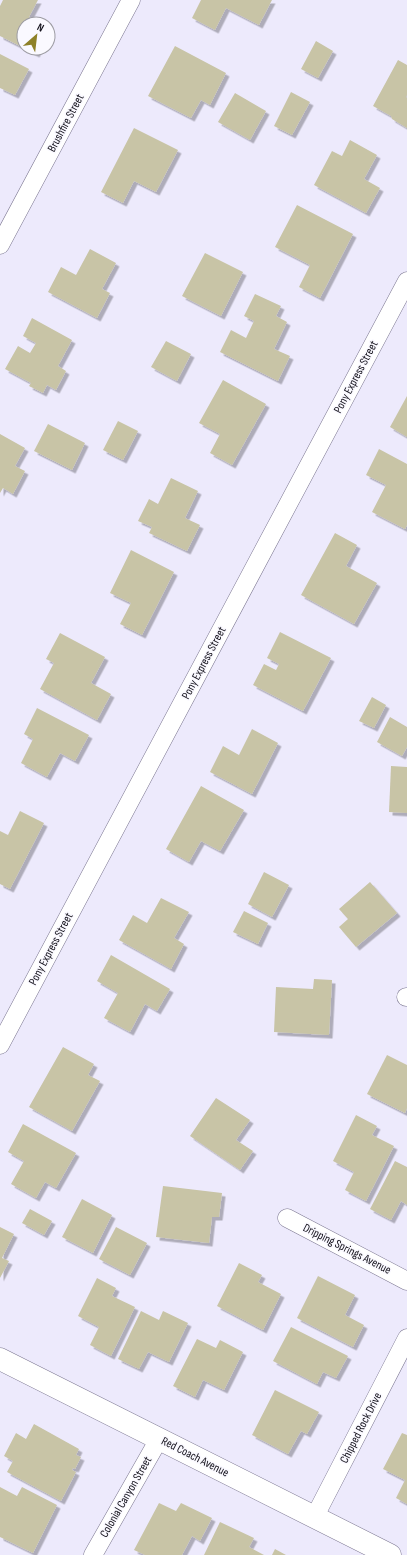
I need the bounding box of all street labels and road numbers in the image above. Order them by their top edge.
street label: Brushfire Street [44,91,88,155]
street label: Pony Express Street [331,338,382,416]
street label: Pony Express Street [179,624,230,702]
street label: Pony Express Street [26,910,77,988]
street label: Dripping Springs Avenue [300,1220,394,1278]
street label: Chipped Rock Drive [337,1390,385,1466]
street label: Red Coach Avenue [159,1434,231,1480]
street label: Colonial Canyon Street [97,1453,155,1540]

